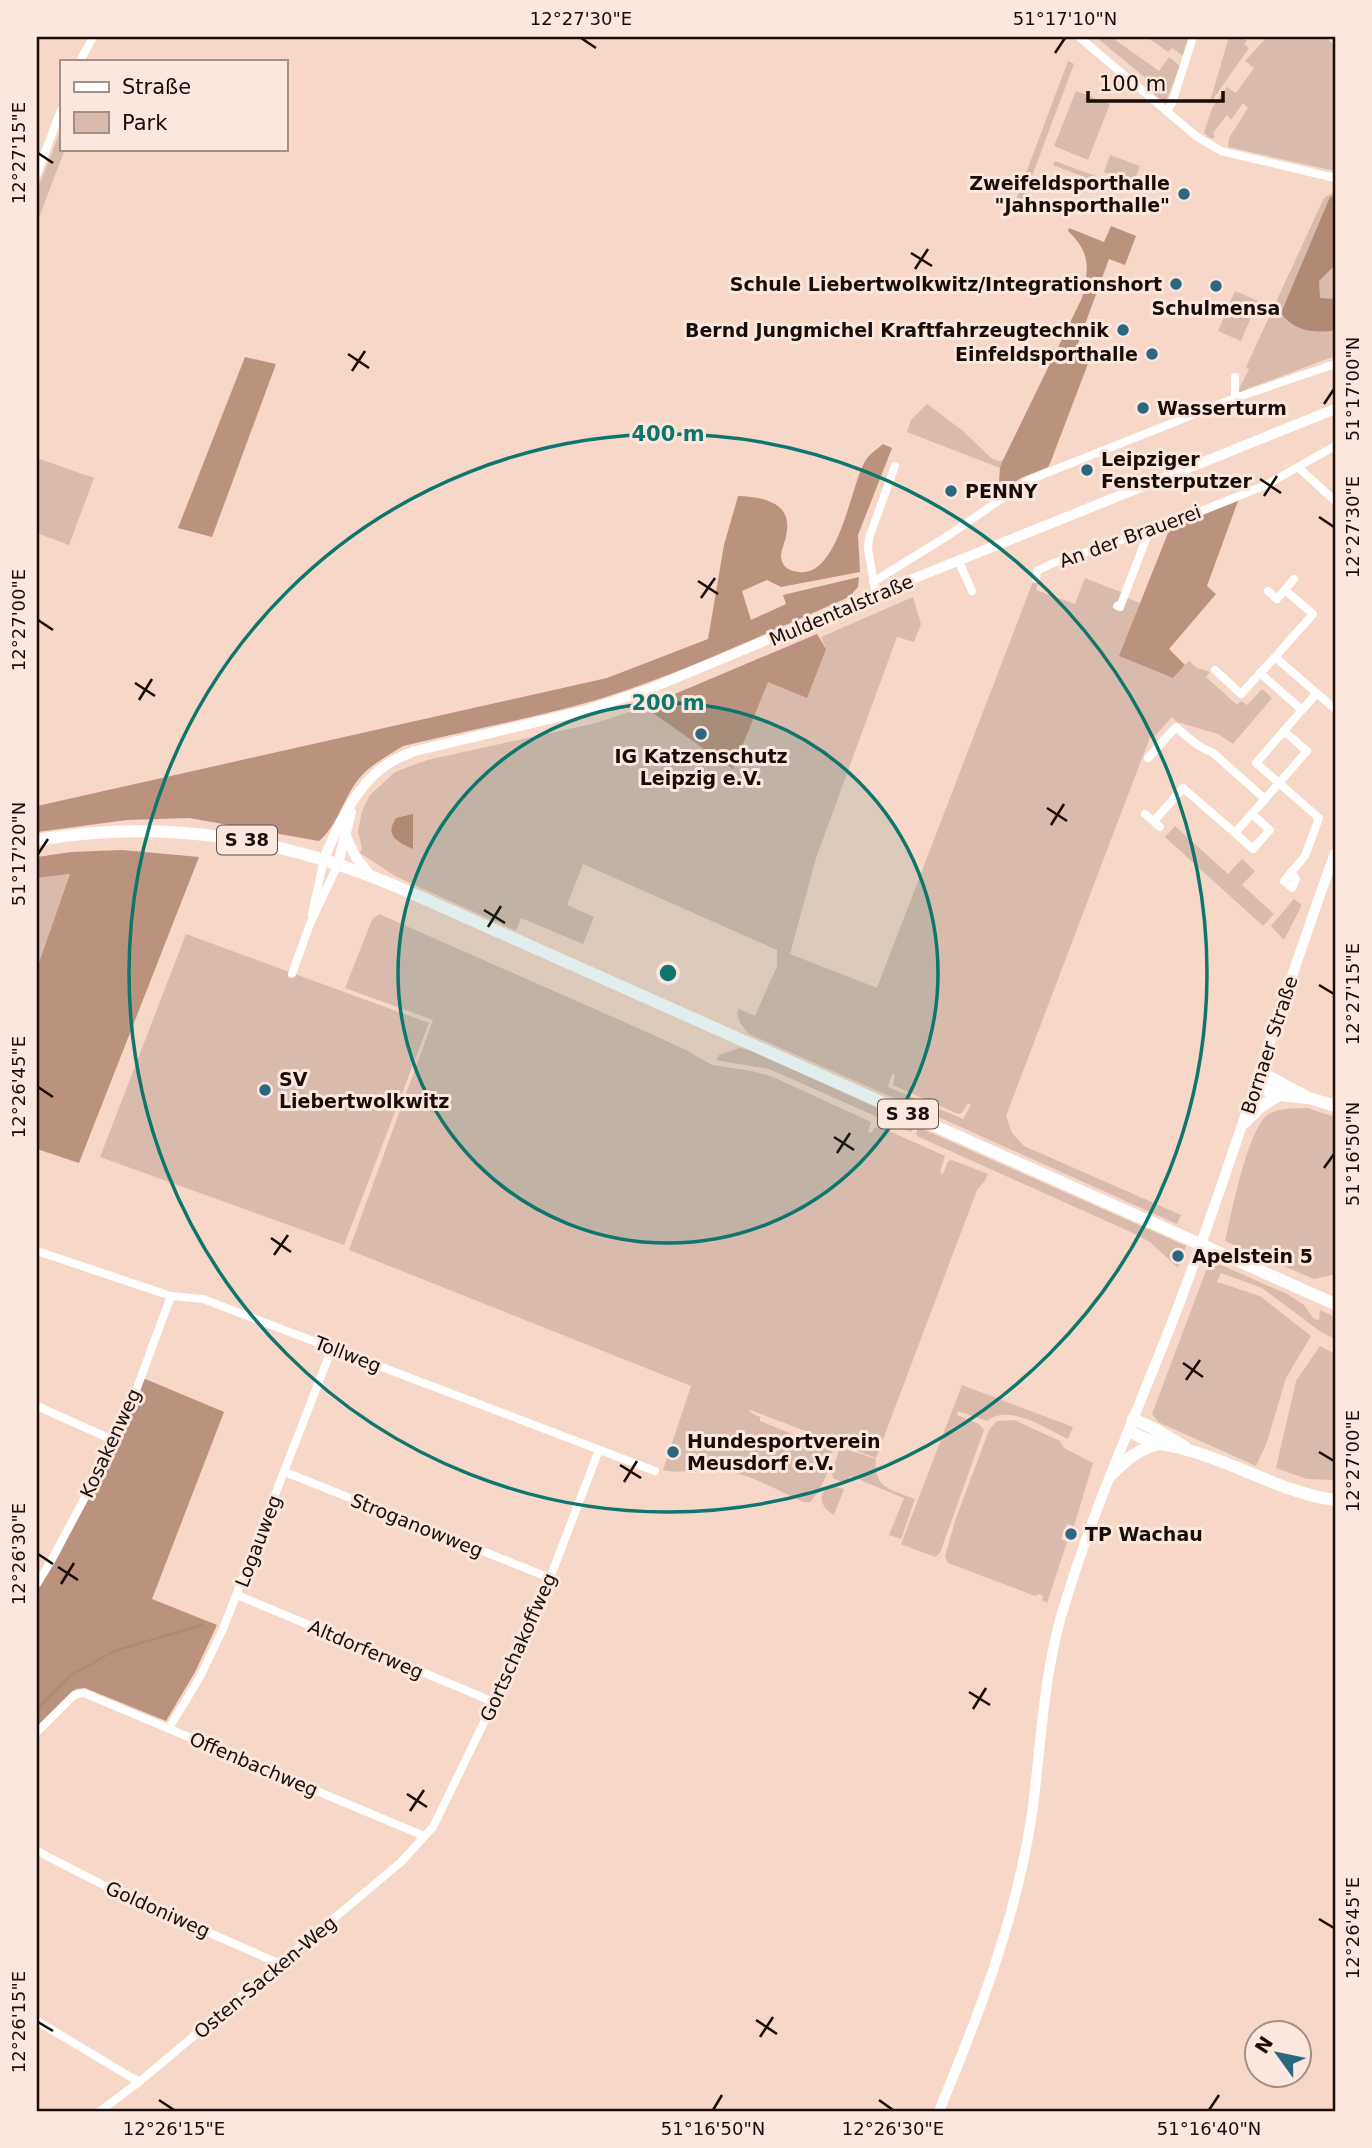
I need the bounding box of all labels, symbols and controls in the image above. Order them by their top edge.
text: 12°27'30"E [530,8,632,29]
text: 51°17'10"N [1013,8,1117,29]
legend [60,60,287,150]
scale bar [1088,60,1223,104]
text: 100 m [1099,72,1166,96]
text: Straße [122,75,191,99]
text: 12°27'15"E [8,102,29,204]
text: Park [122,111,168,135]
place label: Zweifeldsporthalle "Jahnsporthalle" [969,172,1170,216]
marker: Zweifeldsporthalle "Jahnsporthalle" [1176,186,1192,202]
place label: Schule Liebertwolkwitz/Integrationshort [730,273,1162,295]
marker: Schule Liebertwolkwitz/Integrationshort [1168,276,1184,292]
marker: Schulmensa [1208,278,1224,294]
place label: Schulmensa [1152,297,1280,319]
place label: Bernd Jungmichel Kraftfahrzeugtechnik [685,319,1109,341]
marker: Bernd Jungmichel Kraftfahrzeugtechnik [1115,322,1131,338]
text: 51°17'00"N [1342,337,1363,441]
place label: Einfeldsporthalle [955,343,1138,365]
marker: Einfeldsporthalle [1144,346,1160,362]
place label: Wasserturm [1157,397,1287,419]
marker: Wasserturm [1135,400,1151,416]
text: 400 m [631,422,705,446]
place label: Leipziger Fensterputzer [1101,448,1252,492]
marker: Leipziger Fensterputzer [1079,462,1095,478]
text: 12°27'30"E [1342,476,1363,578]
place label: PENNY [965,480,1038,502]
marker: PENNY [943,483,959,499]
street label: An der Brauerei [1056,500,1204,572]
text: 12°27'00"E [8,569,29,671]
street label: Muldentalstraße [766,570,916,650]
text: 200 m [631,691,705,715]
marker: IG Katzenschutz Leipzig e.V. [693,726,709,742]
place label: IG Katzenschutz Leipzig e.V. [614,745,788,789]
text: 51°17'20"N [8,802,29,906]
road number: S 38 [217,826,277,854]
text: 12°27'15"E [1342,943,1363,1045]
centre of rings [656,961,680,985]
street label: Bornaer Straße [1236,973,1302,1117]
text: 12°26'45"E [8,1036,29,1138]
place label: SV Liebertwolkwitz [279,1068,449,1112]
marker: SV Liebertwolkwitz [257,1082,273,1098]
road number: S 38 [878,1100,938,1128]
text: 51°16'50"N [1342,1102,1363,1206]
place label: Apelstein 5 [1192,1245,1313,1267]
marker: Apelstein 5 [1170,1248,1186,1264]
street label: Tollweg [311,1331,385,1377]
street label: Kosakenweg [75,1385,145,1501]
text: 12°27'00"E [1342,1410,1363,1512]
place label: Hundesportverein Meusdorf e.V. [687,1430,880,1474]
marker: Hundesportverein Meusdorf e.V. [665,1444,681,1460]
street label: Stroganowweg [348,1488,486,1562]
street label: Logauweg [230,1492,286,1590]
text: 12°26'30"E [8,1503,29,1605]
place label: TP Wachau [1085,1523,1203,1545]
marker: TP Wachau [1063,1526,1079,1542]
street label: Gortschakoffweg [475,1569,561,1725]
street label: Altdorferweg [305,1615,427,1683]
street label: Offenbachweg [187,1727,321,1801]
street label: Goldoniweg [102,1876,214,1942]
text: 12°26'45"E [1342,1877,1363,1979]
street label: Osten-Sacken-Weg [190,1911,340,2043]
text: 12°26'15"E [8,1971,29,2073]
north arrow [1242,2018,1312,2088]
text: N [1250,2032,1277,2057]
text: 12°26'15"E [123,2118,225,2139]
text: 51°16'50"N [661,2118,765,2139]
text: 12°26'30"E [842,2118,944,2139]
text: 51°16'40"N [1157,2118,1261,2139]

